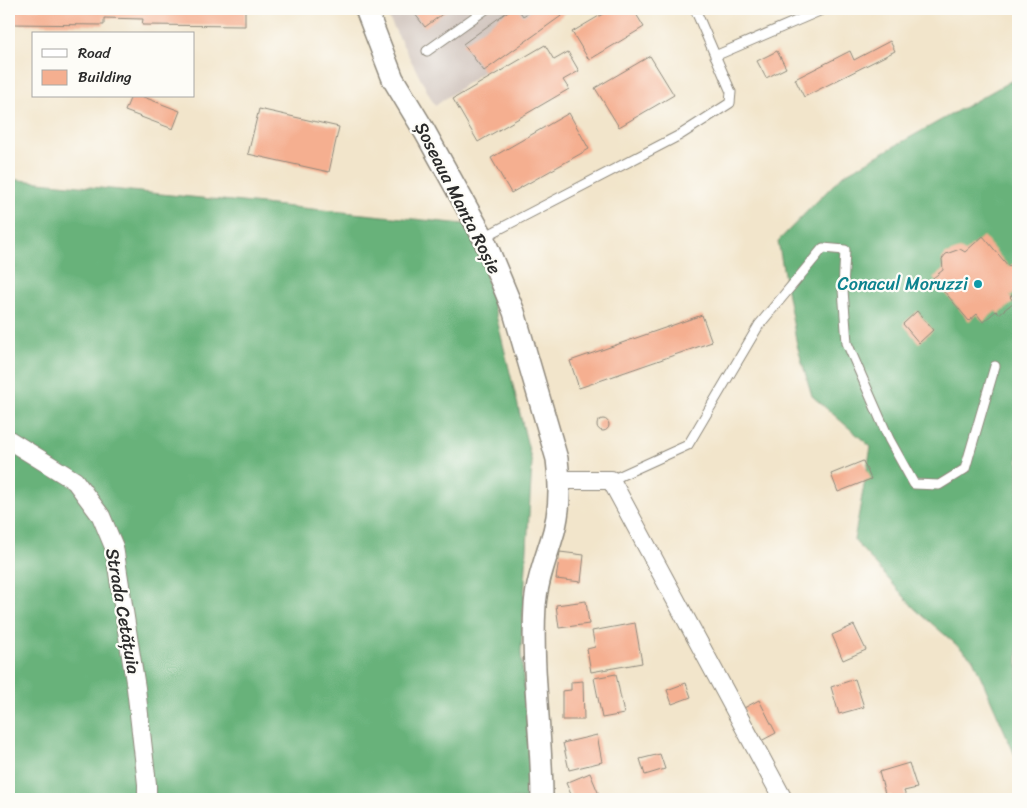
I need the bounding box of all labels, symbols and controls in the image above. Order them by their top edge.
legend [32,32,195,98]
text: Road [78,40,111,66]
text: Building [78,64,132,90]
street label: Șoseaua Manta Roșie [406,116,510,280]
place label: Conacul Moruzzi [838,268,969,300]
marker: Conacul Moruzzi [972,278,984,290]
street label: Strada Cetățuia [96,546,150,676]

